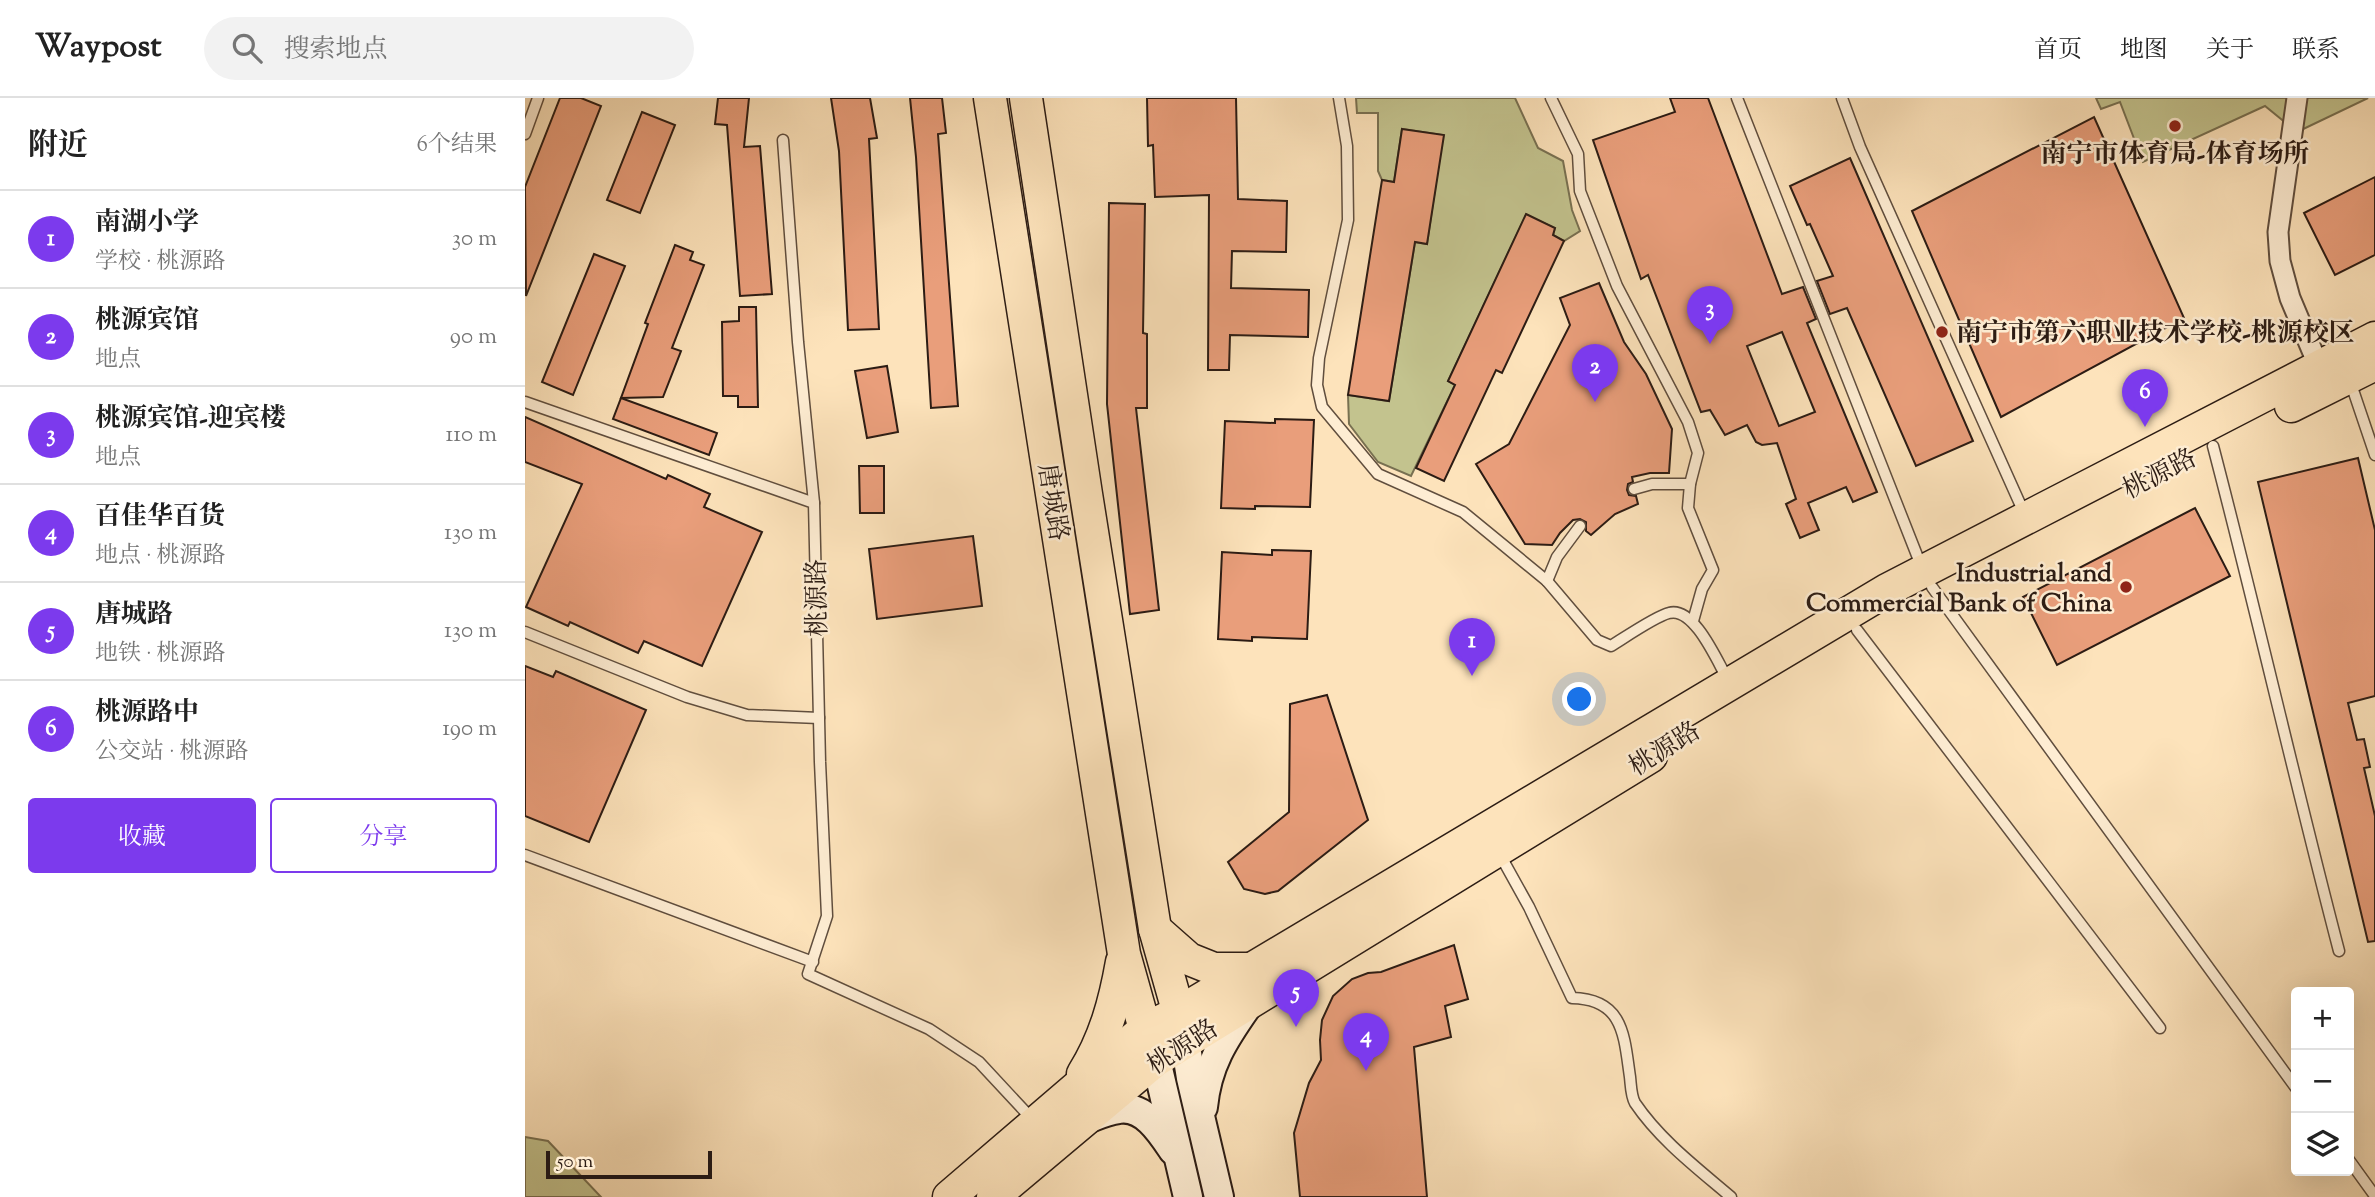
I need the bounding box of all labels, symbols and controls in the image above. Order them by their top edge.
search box [204,17,694,80]
text: Waypost [35,24,162,72]
icon: search [228,29,266,67]
text: 搜索地点 [284,32,388,69]
text: 首页 [2034,34,2082,68]
text: 地图 [2120,34,2168,68]
text: 关于 [2206,34,2254,68]
text: 联系 [2292,34,2340,68]
marker: 南宁市体育局-体育场所 [2167,118,2183,134]
text: 附近 [28,125,88,168]
text: 6个结果 [417,129,497,162]
place label: 南宁市体育局-体育场所 [2041,137,2309,174]
text: 南湖小学 [95,205,199,242]
text: 1 [47,223,55,256]
text: 30 m [452,223,497,256]
text: 学校 · 桃源路 [95,246,226,279]
pin: 3 [1687,286,1733,344]
text: 桃源宾馆 [95,303,199,340]
place label: 南宁市第六职业技术学校-桃源校区 [1956,316,2355,353]
text: 2 [46,321,56,354]
text: 90 m [450,321,497,354]
marker: 南宁市第六职业技术学校-桃源校区 [1934,324,1950,340]
text: 地点 [95,344,141,377]
pin: 2 [1572,344,1618,402]
pin: 6 [2122,369,2168,427]
text: 桃源宾馆-迎宾楼 [95,401,286,438]
text: 3 [46,419,56,452]
text: 110 m [446,419,497,452]
street label: 桃源路 [2117,441,2203,509]
text: 地点 [95,442,141,475]
street label: 唐城路 [1027,461,1076,544]
text: 百佳华百货 [95,499,225,536]
text: 4 [45,517,57,550]
text: 130 m [444,517,497,550]
text: 地点 · 桃源路 [95,540,226,573]
place label: Industrial and Commercial Bank of China [1806,556,2112,623]
street label: 桃源路 [799,559,838,637]
marker: Industrial and Commercial Bank of China [2118,579,2134,595]
text: 唐城路 [95,597,173,634]
text: 5 [47,615,55,648]
text: 130 m [444,615,497,648]
pin: 1 [1449,618,1495,676]
text: 地铁 · 桃源路 [95,638,226,671]
your location [1562,682,1596,716]
text: 桃源路中 [95,695,199,732]
text: 6 [45,713,57,746]
text: 190 m [442,713,497,746]
street label: 桃源路 [1622,714,1708,786]
text: 公交站 · 桃源路 [95,736,249,769]
button: 收藏 [28,798,256,873]
button: 分享 [270,798,497,873]
pin: 5 [1273,969,1319,1027]
map controls [2291,987,2354,1176]
button: + [2291,987,2354,1050]
street label: 桃源路 [1141,1011,1226,1085]
pin: 4 [1343,1013,1389,1071]
button: − [2291,1050,2354,1113]
button: layers [2291,1113,2354,1176]
scale bar [546,1148,712,1180]
text: 50 m [557,1149,593,1176]

